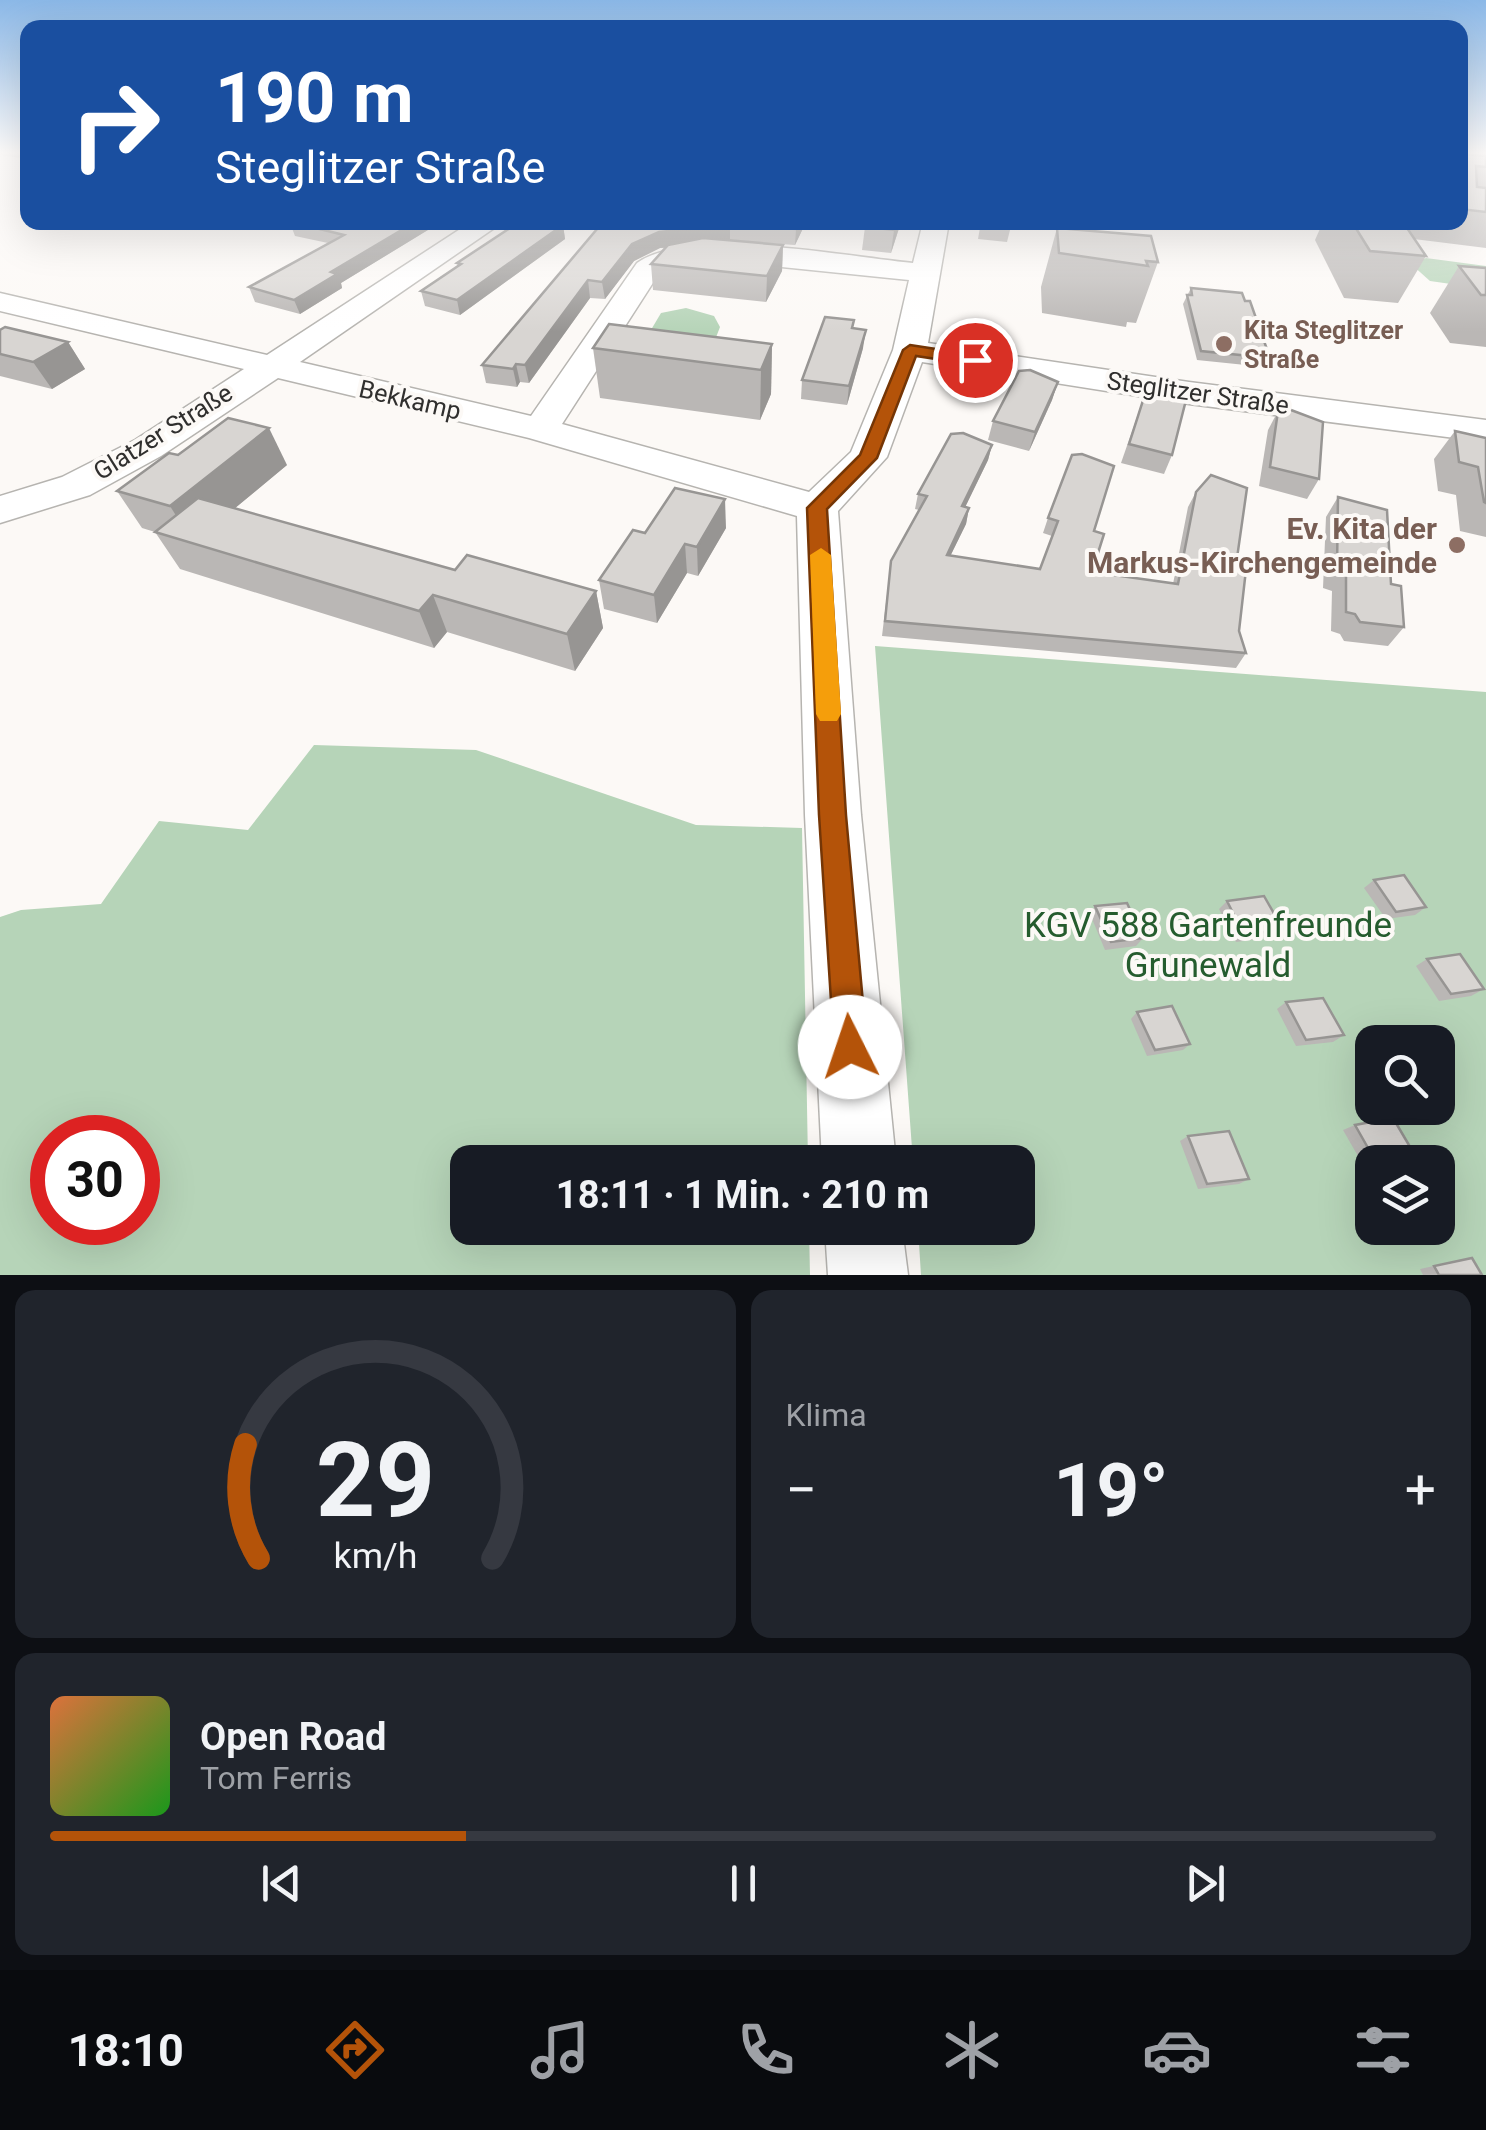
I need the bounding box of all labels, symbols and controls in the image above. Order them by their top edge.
text: 190 m [215,57,414,139]
icon: right [50,60,180,190]
text: Steglitzer Straße [215,141,545,194]
place label: Kita Steglitzer Straße [1244,316,1403,374]
pin [933,318,1018,403]
icon: arrive [948,333,1003,388]
marker: Kita Steglitzer Straße [1213,333,1235,355]
street label: Steglitzer Straße [1105,366,1291,420]
street label: Bekkamp [356,374,464,426]
street label: Glatzer Straße [88,378,238,486]
place label: Ev. Kita der Markus-Kirchengemeinde [1087,511,1437,580]
marker: Ev. Kita der Markus-Kirchengemeinde [1446,534,1468,556]
park label: KGV 588 Gartenfreunde Grunewald [1024,905,1392,986]
position arrow [798,995,902,1099]
map controls [1355,1025,1455,1245]
button: search [1355,1025,1455,1125]
speed limit sign: 30 [30,1115,160,1245]
button: layers [1355,1145,1455,1245]
text: 18:11 · 1 Min. · 210 m [556,1173,929,1217]
text: Klima [786,1396,867,1434]
text: 29 [316,1420,435,1541]
text: 19° [1053,1446,1169,1534]
text: − [786,1458,817,1522]
text: + [1405,1458,1436,1522]
text: km/h [333,1535,417,1577]
text: Open Road [200,1715,386,1759]
text: Tom Ferris [200,1759,352,1797]
icon: previous [254,1856,309,1911]
icon: pause [716,1856,771,1911]
icon: next [1178,1856,1233,1911]
icon: directions [320,2015,390,2085]
icon: music [525,2015,595,2085]
icon: phone [731,2015,801,2085]
icon: climate [937,2015,1007,2085]
icon: car [1142,2015,1212,2085]
icon: filters [1348,2015,1418,2085]
text: 18:10 [68,2024,184,2077]

